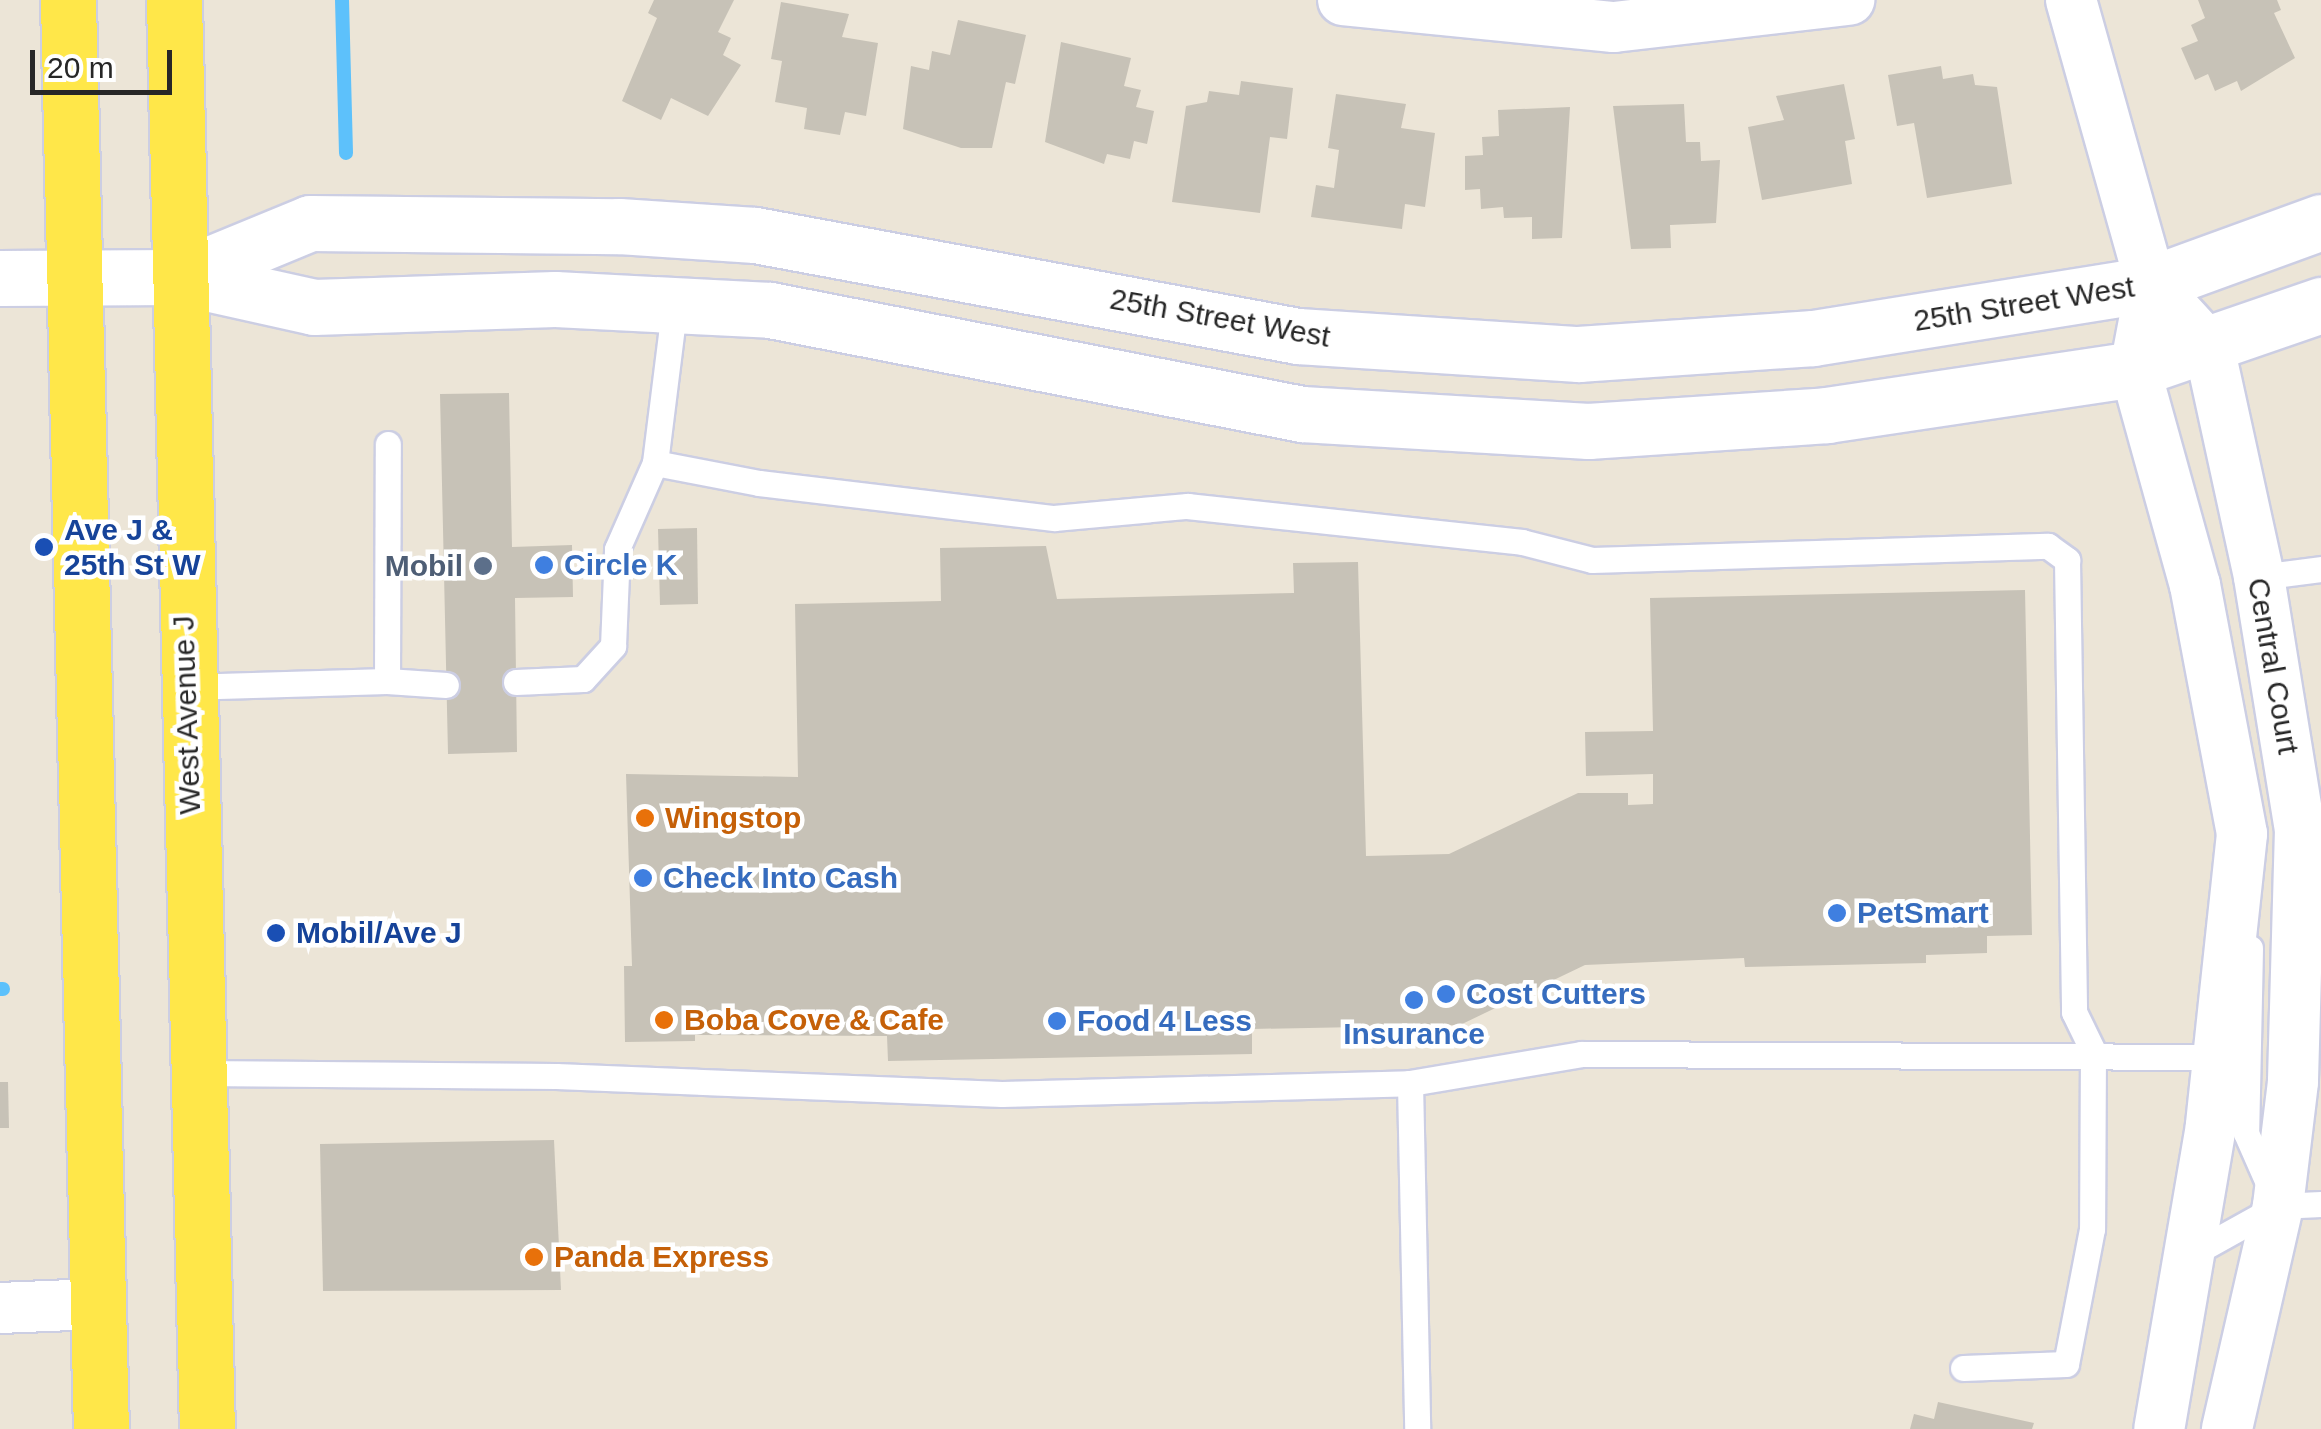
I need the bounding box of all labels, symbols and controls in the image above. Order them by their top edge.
scale bar [35,30,178,92]
text: 20 m [47,51,114,84]
street label: 25th Street West [1911,269,2137,339]
street label: 25th Street West [1107,281,1333,355]
place label: Ave J & 25th St W [64,512,201,582]
marker: Ave J & 25th St W [33,536,55,558]
place label: Circle K [564,547,677,583]
place label: Mobil [385,548,463,584]
marker: Circle K [533,554,555,576]
marker: Mobil [472,555,494,577]
street label: Central Court [2240,575,2306,757]
street label: West Avenue J [166,614,208,816]
place label: Wingstop [665,800,801,836]
marker: Wingstop [634,807,656,829]
place label: Check Into Cash [663,860,898,896]
marker: Check Into Cash [632,867,654,889]
place label: PetSmart [1857,895,1989,931]
marker: PetSmart [1826,902,1848,924]
place label: Mobil/Ave J [296,915,462,951]
marker: Mobil/Ave J [265,922,287,944]
place label: Cost Cutters [1466,976,1646,1012]
marker: Cost Cutters [1435,983,1457,1005]
marker: Insurance [1403,989,1425,1011]
place label: Boba Cove & Cafe [684,1002,944,1038]
place label: Food 4 Less [1077,1003,1252,1039]
marker: Boba Cove & Cafe [653,1009,675,1031]
marker: Food 4 Less [1046,1010,1068,1032]
place label: Insurance [1343,1016,1485,1052]
place label: Panda Express [554,1239,769,1275]
marker: Panda Express [523,1246,545,1268]

